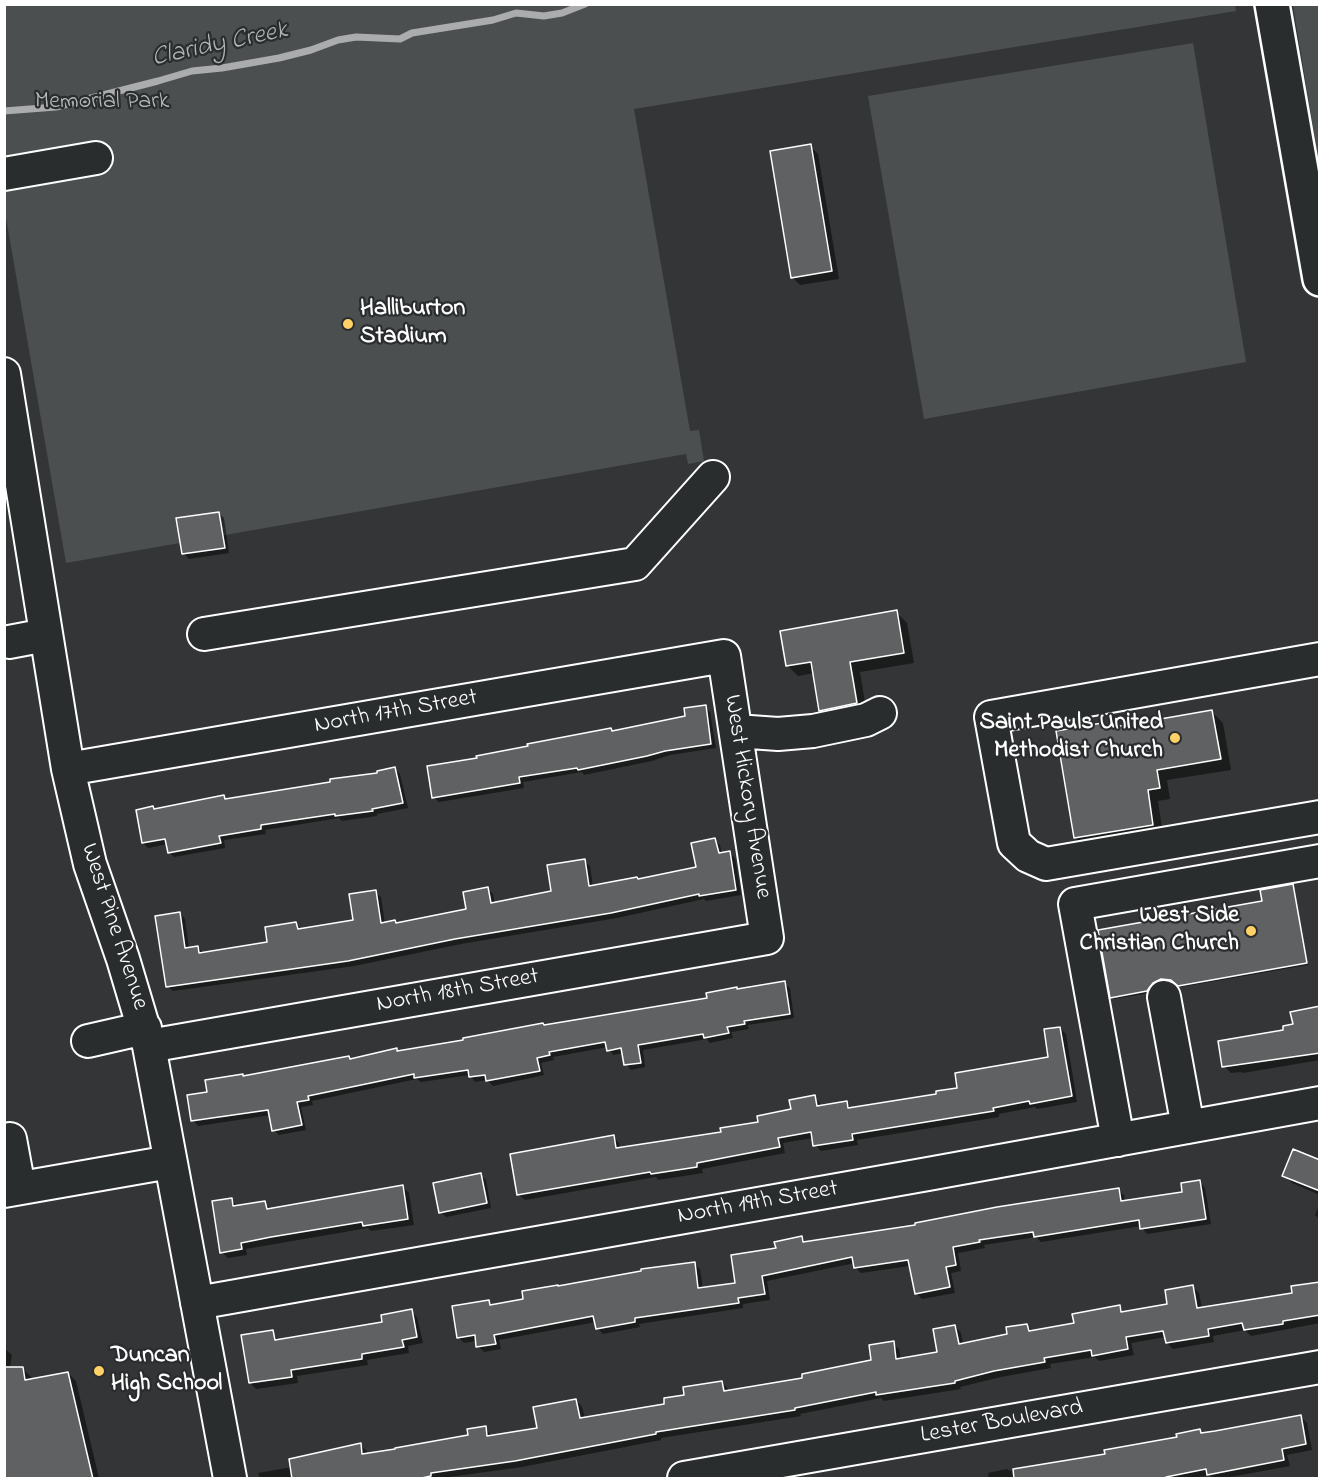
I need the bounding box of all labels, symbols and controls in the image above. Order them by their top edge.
water label: Claridy Creek [149,16,291,76]
park label: Memorial Park [35,89,169,117]
place label: Halliburton Stadium [360,296,465,352]
marker: Halliburton Stadium [341,317,355,331]
street label: North 17th Street [312,684,480,742]
street label: West Hickory Avenue [716,693,776,901]
place label: Saint Pauls United Methodist Church [979,710,1163,766]
marker: Saint Pauls United Methodist Church [1168,731,1182,745]
street label: West Pine Avenue [73,840,153,1014]
place label: West Side Christian Church [1080,903,1239,959]
marker: West Side Christian Church [1244,924,1258,938]
street label: North 18th Street [375,964,541,1020]
street label: North 19th Street [676,1176,840,1232]
place label: Duncan High School [111,1343,222,1399]
marker: Duncan High School [92,1364,106,1378]
street label: Lester Boulevard [919,1395,1085,1451]

